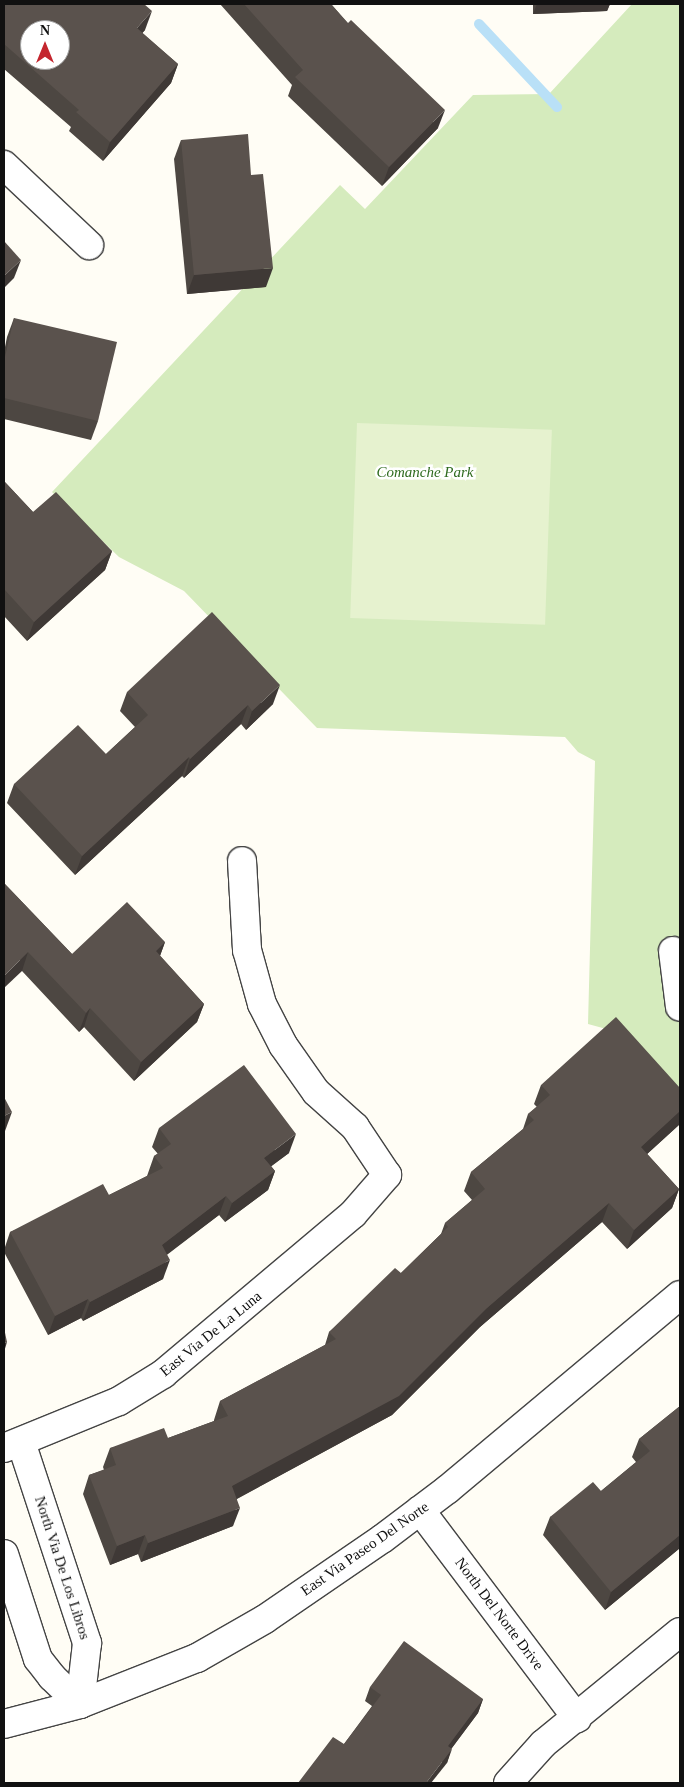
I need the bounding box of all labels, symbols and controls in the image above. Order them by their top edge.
north arrow [20,20,70,70]
text: N [40,23,50,38]
park label: Comanche Park [376,464,474,482]
street label: East Via De La Luna [156,1287,266,1381]
street label: North Via De Los Libros [30,1494,94,1642]
street label: East Via Paseo Del Norte [297,1498,433,1600]
street label: North Del Norte Drive [451,1554,547,1674]

